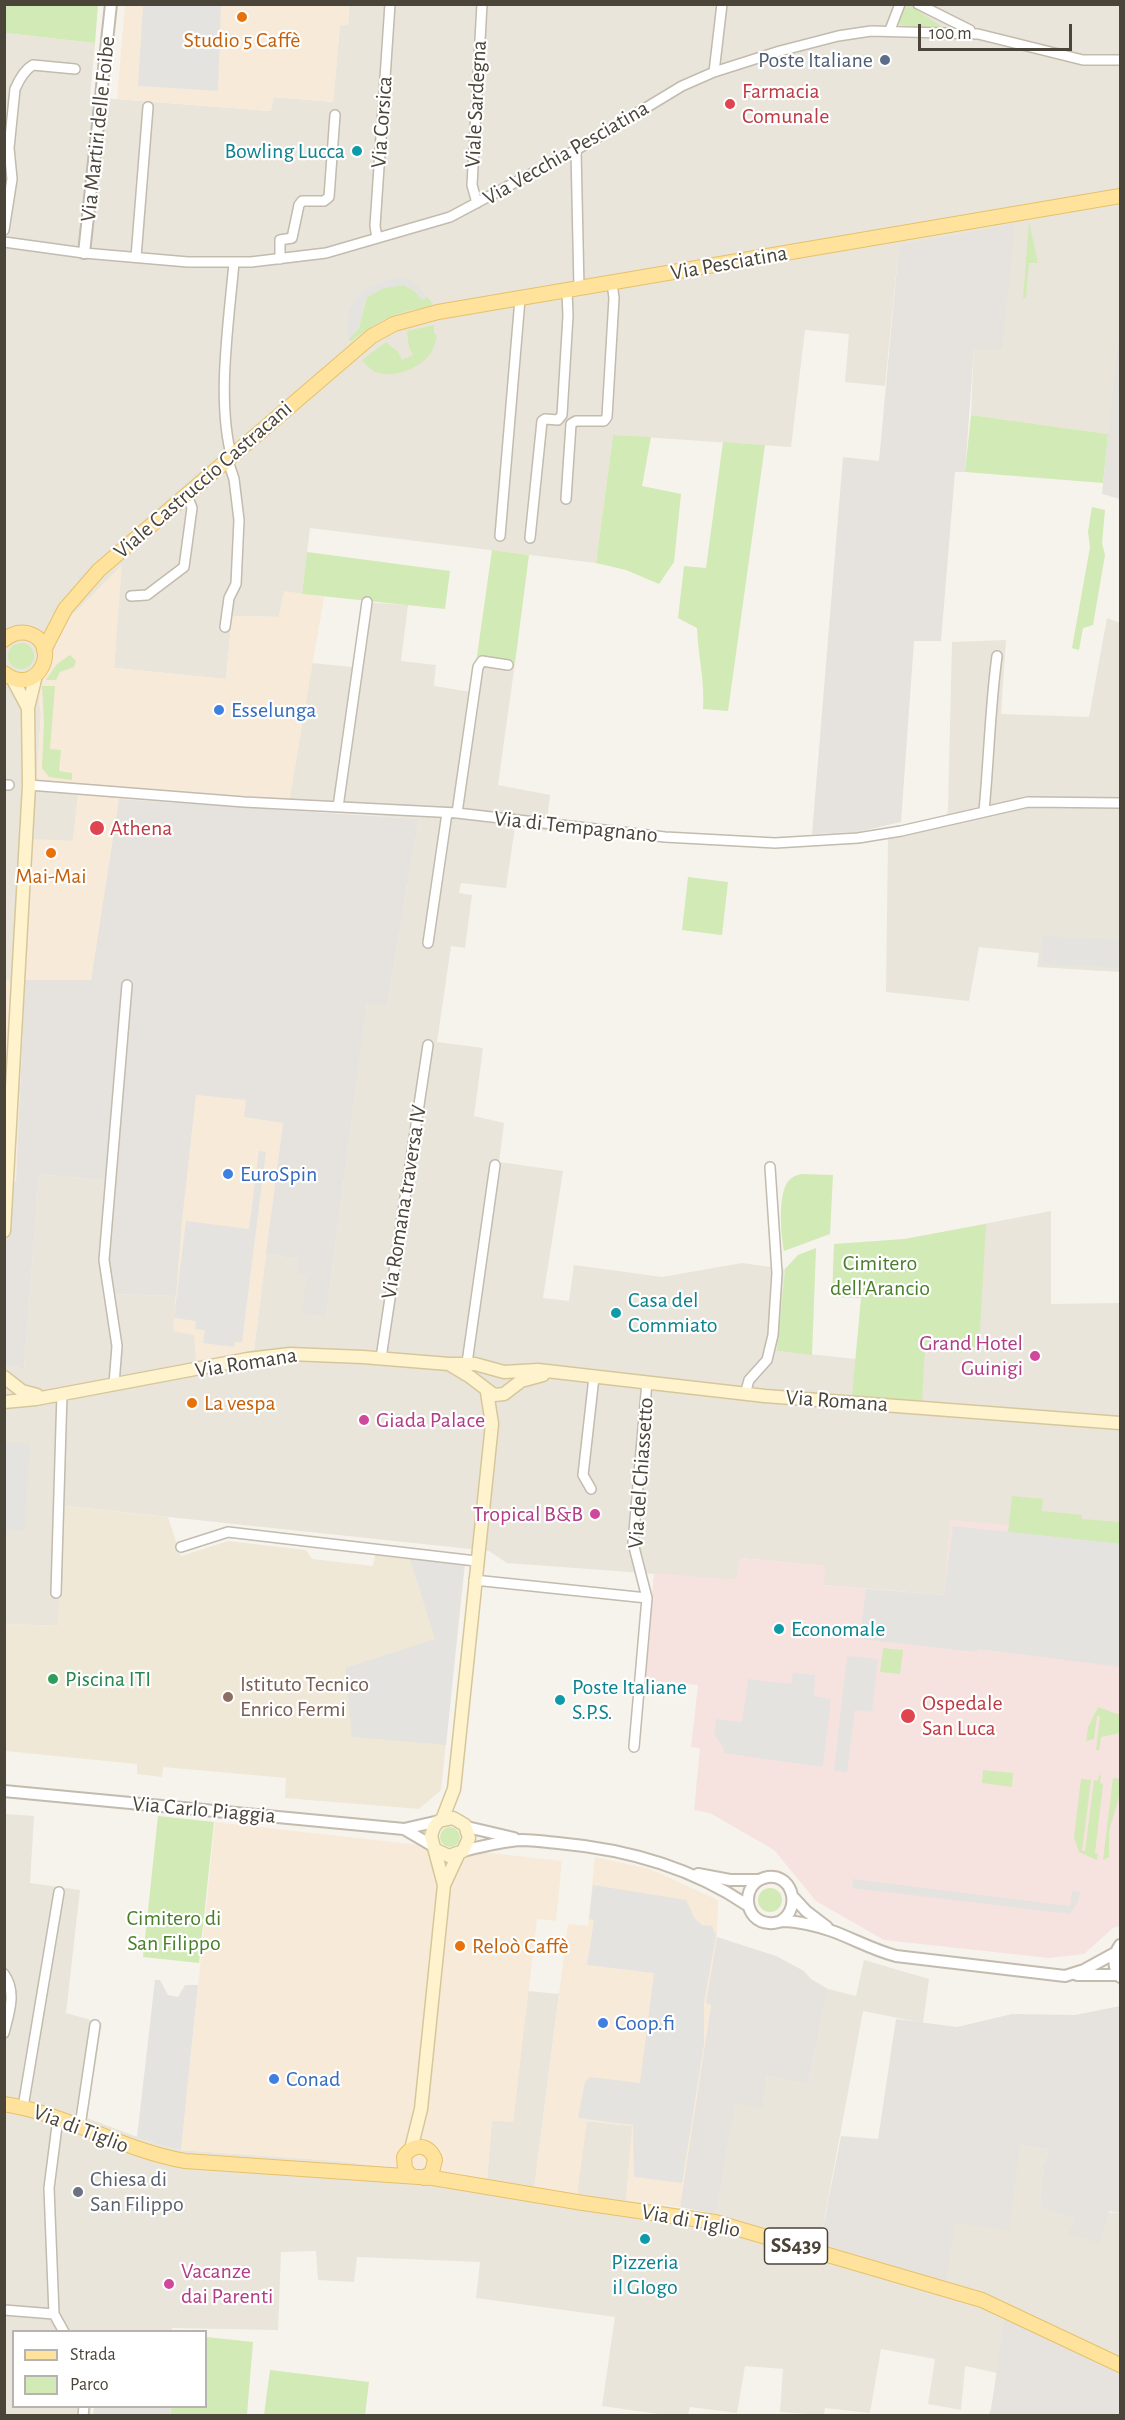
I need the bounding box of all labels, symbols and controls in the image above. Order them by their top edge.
marker: Studio 5 Caffè [235,10,249,24]
scale bar [921,12,1076,50]
text: 100 m [929,25,972,43]
place label: Studio 5 Caffè [183,27,301,53]
street label: Via Martiri delle Foibe [75,35,121,223]
street label: Viale Sardegna [459,40,493,168]
place label: Poste Italiane [758,47,873,73]
marker: Poste Italiane [878,53,892,67]
street label: Via Corsica [366,75,398,169]
place label: Farmacia Comunale [742,78,829,130]
street label: Via Vecchia Pesciatina [478,95,654,211]
marker: Farmacia Comunale [723,97,737,111]
place label: Bowling Lucca [224,138,345,164]
marker: Bowling Lucca [350,144,364,158]
street label: Via Pesciatina [669,240,789,286]
street label: Viale Castruccio Castracani [108,395,298,565]
place label: Esselunga [231,697,316,723]
marker: Esselunga [212,703,226,717]
street label: Via di Tempagnano [493,805,659,849]
place label: Athena [110,815,172,841]
marker: Athena [88,819,106,837]
marker: Mai-Mai [44,846,58,860]
place label: Mai-Mai [15,863,87,889]
street label: Via Romana traversa IV [376,1103,432,1301]
place label: EuroSpin [240,1161,317,1187]
marker: EuroSpin [221,1167,235,1181]
park label: Cimitero dell'Arancio [830,1250,930,1302]
place label: Casa del Commiato [628,1287,718,1338]
marker: Casa del Commiato [609,1306,623,1320]
place label: Grand Hotel Guinigi [919,1330,1023,1382]
street label: Via Romana [193,1342,299,1384]
marker: Grand Hotel Guinigi [1028,1349,1042,1363]
street label: Via Romana [785,1384,889,1418]
place label: La vespa [204,1390,276,1416]
marker: La vespa [185,1396,199,1410]
street label: Via del Chiassetto [623,1397,659,1549]
place label: Giada Palace [376,1407,485,1433]
marker: Giada Palace [357,1413,371,1427]
place label: Tropical B&B [473,1501,583,1527]
marker: Tropical B&B [588,1507,602,1521]
place label: Economale [791,1616,885,1642]
marker: Economale [772,1622,786,1636]
place label: Piscina ITI [65,1666,151,1692]
place label: Istituto Tecnico Enrico Fermi [240,1671,369,1723]
marker: Piscina ITI [46,1672,60,1686]
place label: Poste Italiane S.P.S. [572,1674,687,1726]
marker: Istituto Tecnico Enrico Fermi [221,1690,235,1704]
place label: Ospedale San Luca [922,1690,1003,1742]
marker: Poste Italiane S.P.S. [553,1693,567,1707]
marker: Ospedale San Luca [899,1707,917,1725]
street label: Via Carlo Piaggia [131,1791,277,1829]
park label: Cimitero di San Filippo [127,1905,221,1957]
place label: Reloò Caffè [472,1933,569,1959]
marker: Reloò Caffè [453,1939,467,1953]
place label: Coop.fi [615,2010,675,2036]
marker: Coop.fi [596,2016,610,2030]
place label: Conad [286,2066,340,2092]
marker: Conad [267,2072,281,2086]
street label: Via di Tiglio [29,2099,133,2159]
place label: Chiesa di San Filippo [90,2166,184,2218]
marker: Chiesa di San Filippo [71,2185,85,2199]
street label: Via di Tiglio [639,2198,743,2244]
road number: SS439 [764,2228,828,2264]
marker: Pizzeria il GIogo [638,2232,652,2246]
place label: Pizzeria il GIogo [611,2249,679,2300]
place label: Vacanze dai Parenti [181,2258,273,2310]
marker: Vacanze dai Parenti [162,2277,176,2291]
legend [12,2330,207,2408]
text: Strada [70,2346,116,2364]
text: Parco [70,2376,109,2394]

